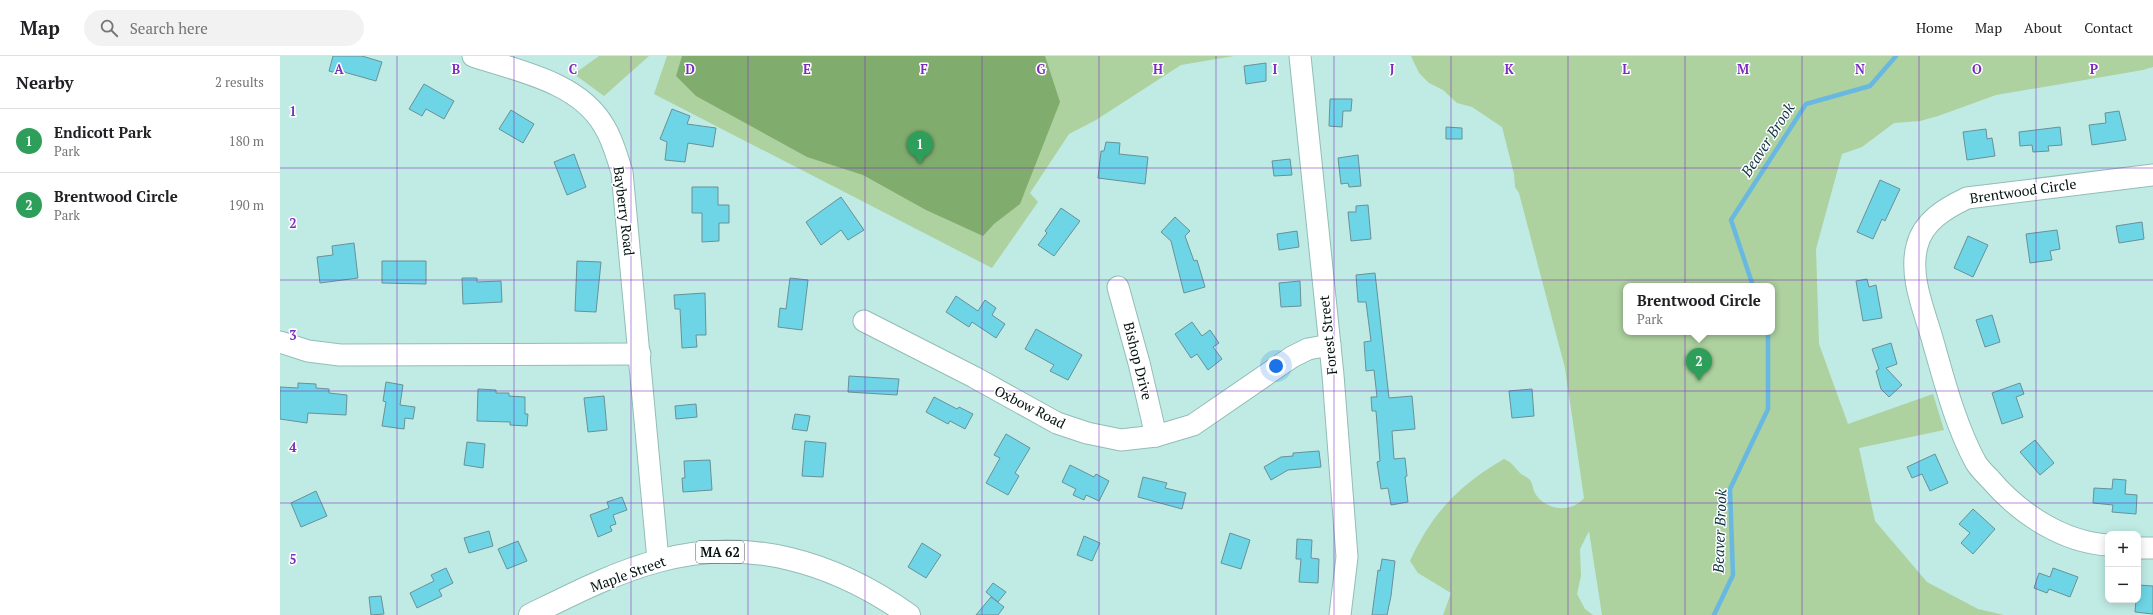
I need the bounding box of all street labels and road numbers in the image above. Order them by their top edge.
street label: Bayberry Road [610,165,639,257]
street label: Brentwood Circle [1968,174,2078,207]
street label: Forest Street [1314,294,1341,376]
street label: Bishop Drive [1120,320,1157,402]
street label: Oxbow Road [991,381,1069,433]
road number: MA 62 [696,541,744,563]
street label: Maple Street [587,551,669,596]

